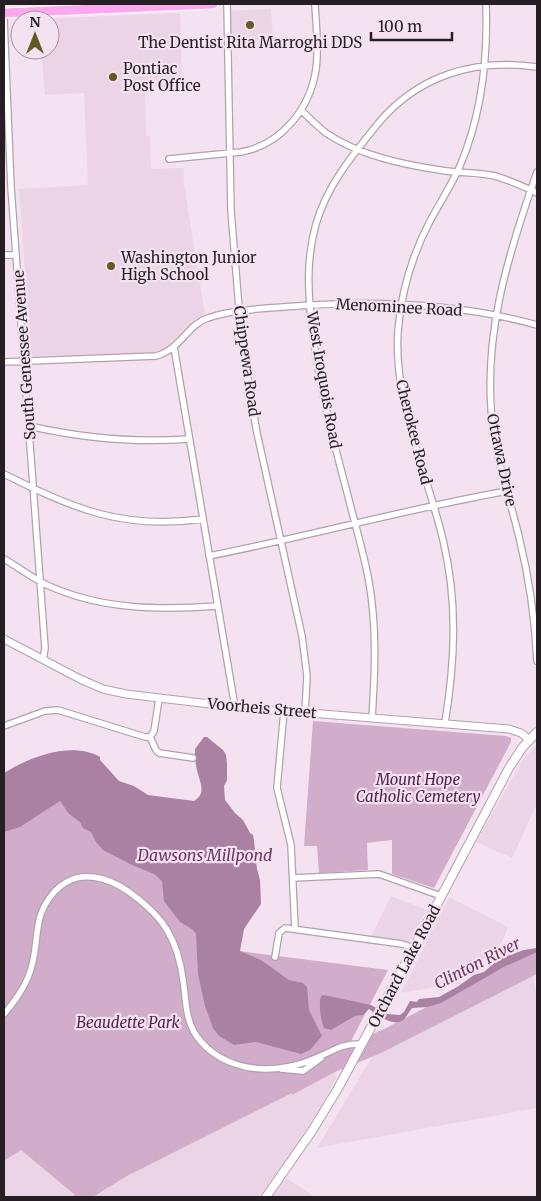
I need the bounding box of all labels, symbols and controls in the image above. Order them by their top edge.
north arrow [10,10,60,60]
scale bar [371,10,452,42]
text: N [29,13,41,31]
text: 100 m [378,17,422,36]
marker: The Dentist Rita Marroghi DDS [244,19,256,31]
place label: The Dentist Rita Marroghi DDS [138,33,362,52]
place label: Pontiac Post Office [123,59,201,95]
marker: Pontiac Post Office [107,71,119,83]
place label: Washington Junior High School [120,248,257,284]
marker: Washington Junior High School [105,260,117,272]
street label: South Genessee Avenue [9,269,39,441]
street label: Menominee Road [335,294,463,320]
street label: Chippewa Road [230,304,264,418]
street label: West Iroquois Road [302,309,345,450]
street label: Cherokee Road [392,378,436,486]
street label: Ottawa Drive [483,412,521,508]
street label: Voorheis Street [206,694,318,722]
park label: Mount Hope Catholic Cemetery [356,770,480,806]
water label: Dawsons Millpond [137,845,273,865]
street label: Orchard Lake Road [364,901,444,1031]
water label: Clinton River [430,932,524,993]
park label: Beaudette Park [76,1013,181,1032]

